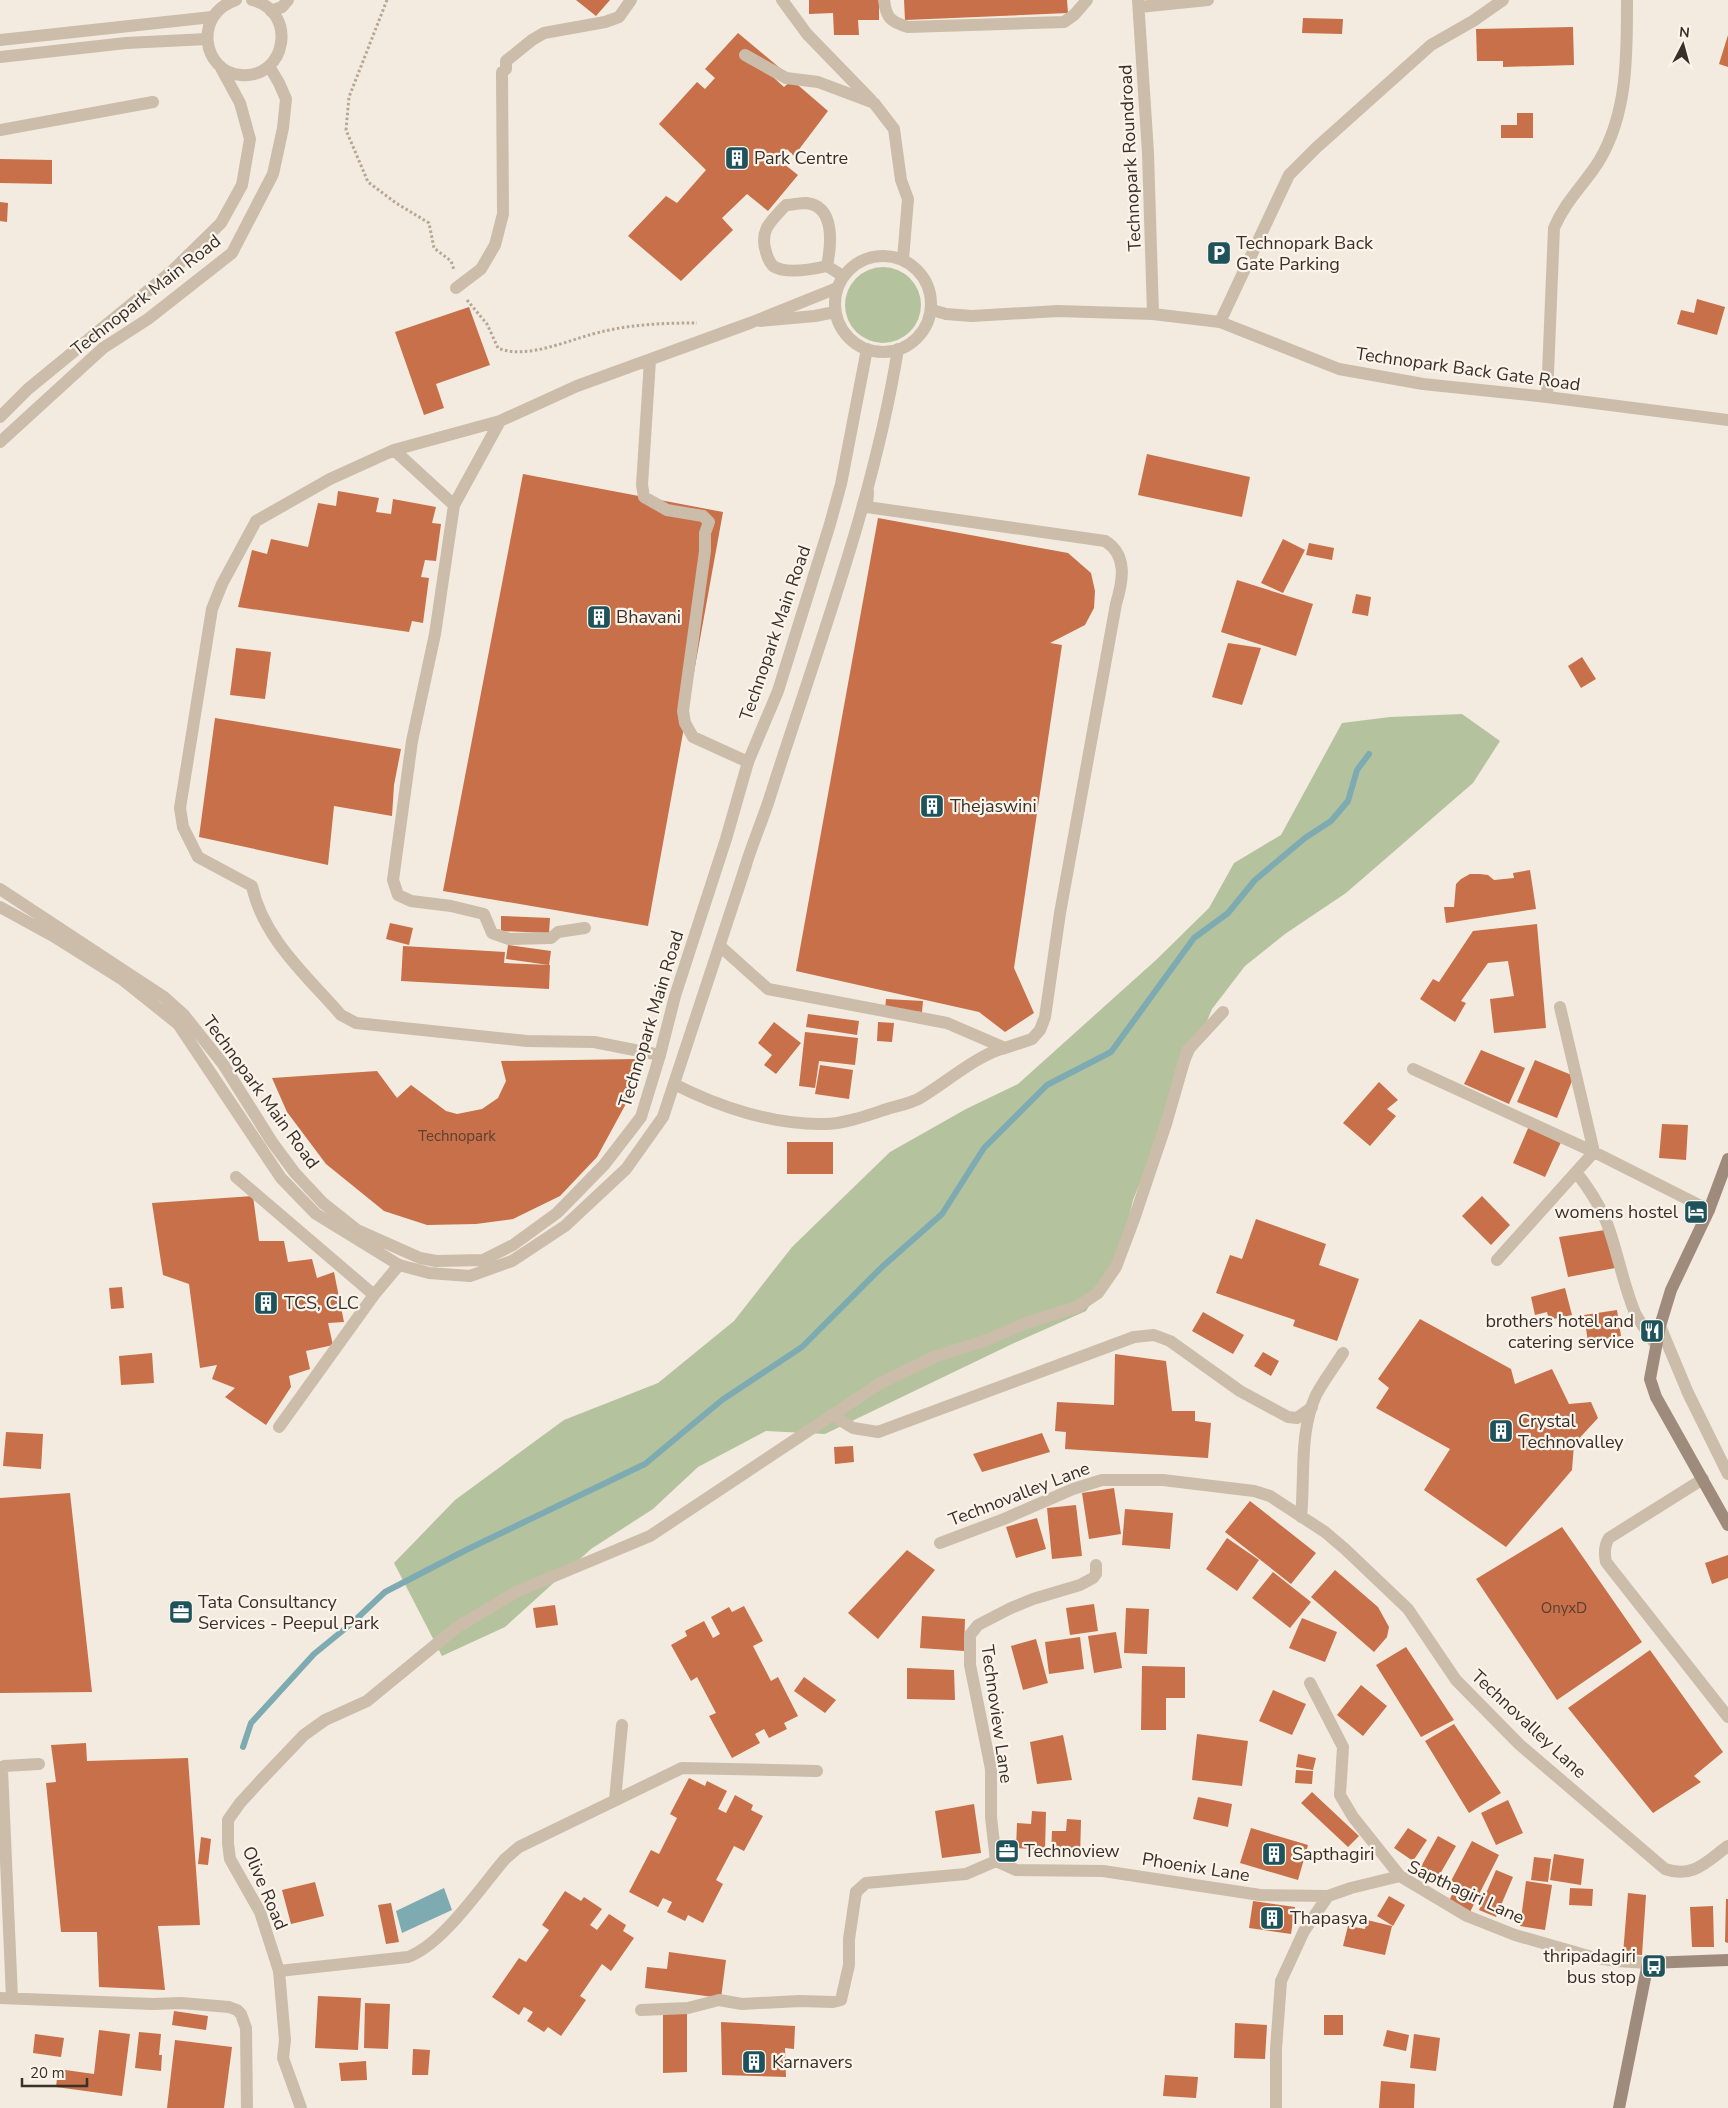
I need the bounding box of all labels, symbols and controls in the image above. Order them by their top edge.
north arrow [1658,20,1708,70]
text: N [1678,23,1691,43]
street label: Technopark Roundroad [1113,64,1147,252]
building icon: Park Centre [724,145,750,171]
place label: Park Centre [754,146,848,170]
street label: Technopark Main Road [66,229,226,361]
place label: Technopark Back Gate Parking [1236,231,1374,276]
parking icon: Technopark Back Gate Parking [1206,240,1232,266]
street label: Technopark Back Gate Road [1354,341,1582,397]
street label: Technopark Main Road [734,542,816,724]
building icon: Bhavani [586,604,612,630]
place label: Bhavani [616,605,681,629]
building icon: Thejaswini [919,793,945,819]
place label: Thejaswini [950,794,1037,818]
street label: Technopark Main Road [613,928,689,1110]
street label: Technopark Main Road [197,1011,325,1173]
house number: Technopark [418,1126,496,1146]
hotel icon: womens hostel [1683,1199,1709,1225]
place label: womens hostel [1555,1200,1679,1224]
building icon: TCS, CLC [253,1290,279,1316]
place label: TCS, CLC [284,1291,359,1315]
place label: brothers hotel and catering service [1485,1309,1634,1354]
restaurant icon: brothers hotel and catering service [1639,1318,1665,1344]
place label: Crystal Technovalley [1518,1409,1624,1454]
building icon: Crystal Technovalley [1488,1418,1514,1444]
street label: Technovalley Lane [945,1456,1093,1532]
place label: Tata Consultancy Services - Peepul Park [198,1590,380,1635]
house number: OnyxD [1541,1598,1587,1618]
office icon: Tata Consultancy Services - Peepul Park [168,1599,194,1625]
street label: Technoview Lane [975,1643,1019,1785]
street label: Technovalley Lane [1466,1664,1592,1784]
office icon: Technoview [994,1838,1020,1864]
place label: Technoview [1024,1839,1120,1863]
building icon: Sapthagiri [1261,1841,1287,1867]
place label: Sapthagiri [1292,1842,1374,1866]
street label: Olive Road [237,1843,293,1933]
street label: Phoenix Lane [1140,1847,1252,1887]
street label: Sapthagiri Lane [1404,1854,1528,1930]
building icon: Thapasya [1259,1905,1285,1931]
place label: Thapasya [1290,1906,1368,1930]
place label: thripadagiri bus stop [1543,1944,1636,1989]
bus stop icon: thripadagiri bus stop [1641,1953,1667,1979]
building icon: Karnavers [741,2049,767,2075]
place label: Karnavers [772,2050,853,2074]
scale bar [22,2056,88,2088]
text: 20 m [30,2063,65,2083]

